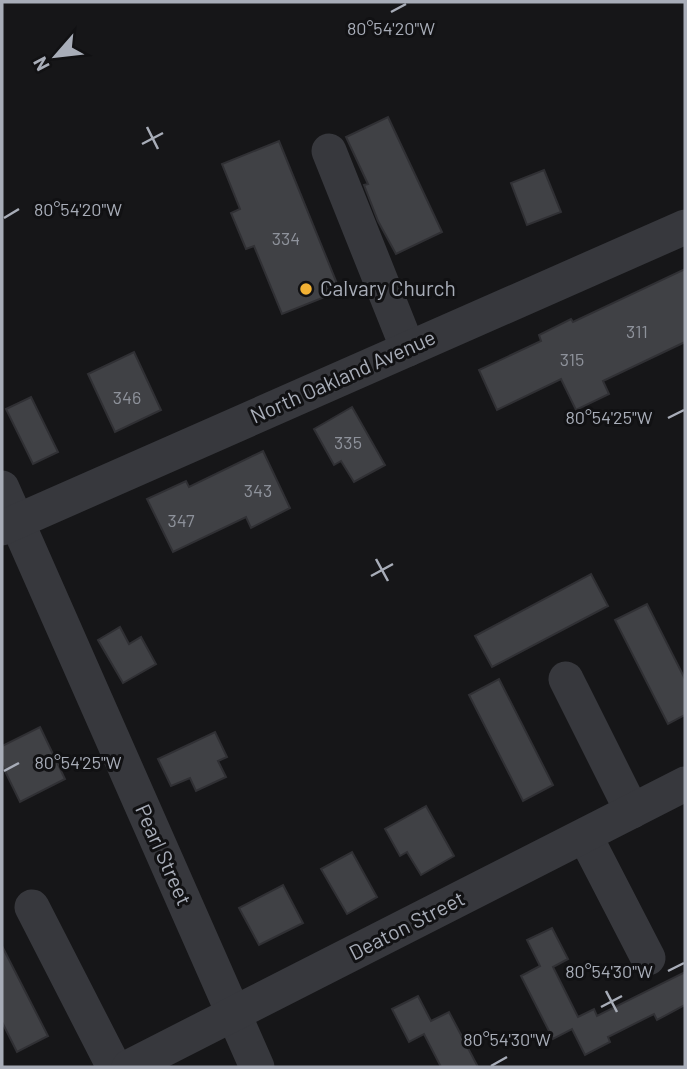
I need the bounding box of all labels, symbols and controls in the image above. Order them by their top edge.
text: 80°54'20"W [347,17,435,39]
north arrow [21,21,91,91]
text: N [27,53,54,75]
text: 80°54'20"W [34,198,122,220]
house number: 334 [272,227,300,249]
place label: Calvary Church [320,275,456,300]
marker: Calvary Church [298,281,314,297]
house number: 311 [626,320,648,342]
street label: North Oakland Avenue [246,324,439,428]
house number: 315 [560,348,584,370]
house number: 346 [113,386,141,408]
text: 80°54'25"W [565,406,653,428]
house number: 335 [334,431,362,453]
house number: 343 [244,479,272,501]
house number: 347 [167,509,195,531]
text: 80°54'25"W [34,751,122,773]
street label: Pearl Street [131,800,198,909]
street label: Deaton Street [344,885,468,964]
text: 80°54'30"W [565,960,653,982]
text: 80°54'30"W [463,1028,551,1050]

